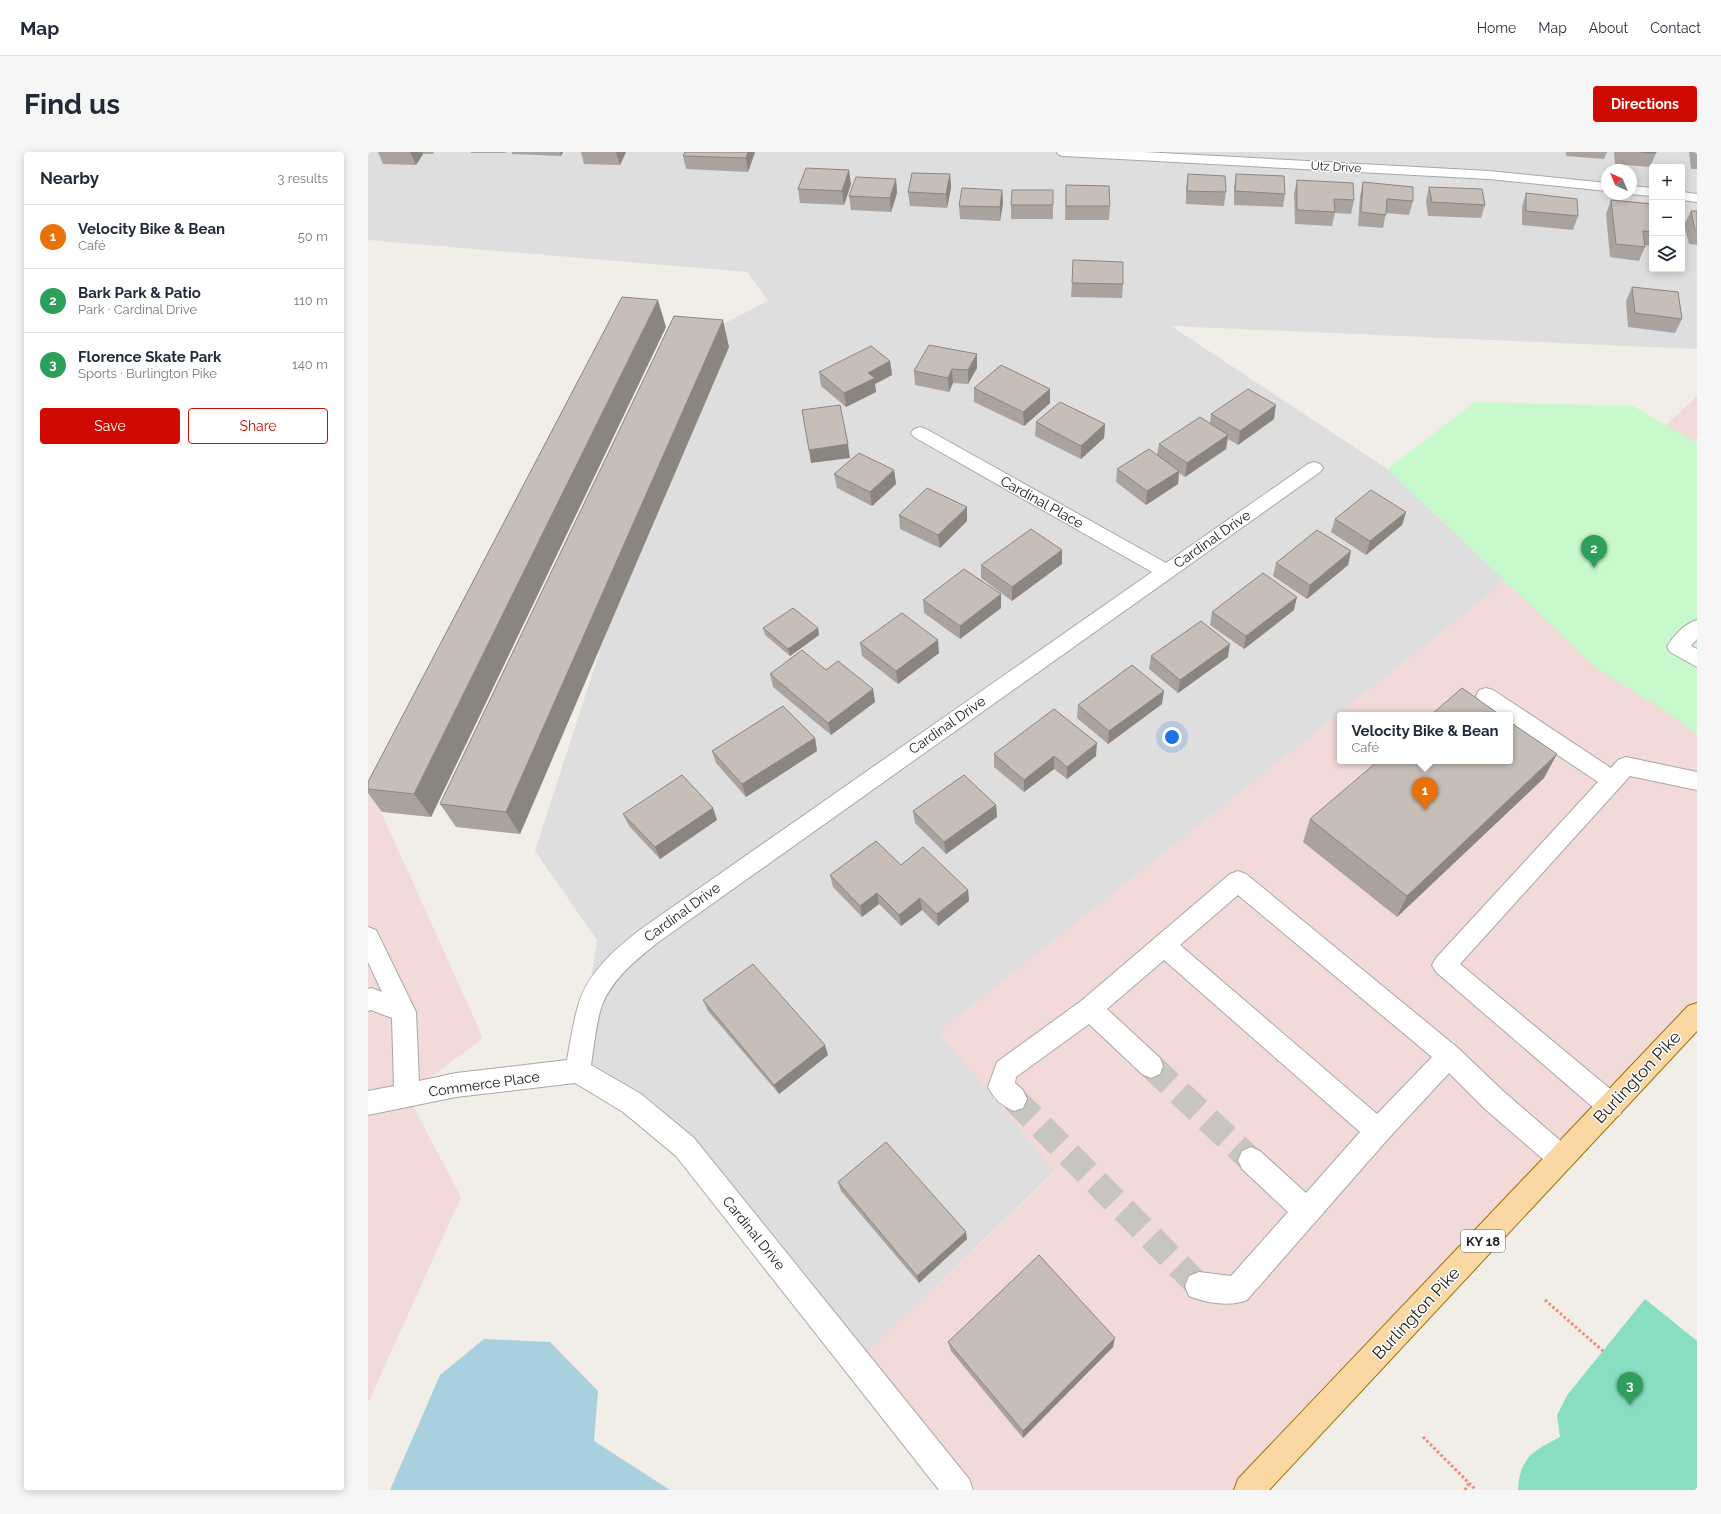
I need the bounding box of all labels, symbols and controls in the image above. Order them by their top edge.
text: Map [20,17,59,39]
text: Home [1477,20,1516,36]
text: Map [1538,20,1567,36]
text: About [1589,20,1628,36]
text: Contact [1650,20,1701,36]
button: Directions [1593,86,1697,122]
text: Find us [24,88,120,121]
street label: Utz Drive [1310,159,1362,175]
north arrow [1601,164,1637,200]
map controls [1649,164,1685,272]
button: + [1649,164,1685,200]
text: Nearby [40,168,99,188]
text: 3 results [278,171,328,186]
button: − [1649,200,1685,236]
text: Velocity Bike & Bean [78,220,225,238]
text: 1 [50,229,56,244]
text: 50 m [298,229,328,244]
button: layers [1649,236,1685,272]
text: Café [78,238,106,253]
text: Bark Park & Patio [78,284,201,302]
text: 2 [49,293,57,308]
text: 110 m [294,293,328,308]
text: Park · Cardinal Drive [78,302,197,317]
text: Florence Skate Park [78,348,221,366]
text: 3 [49,357,57,372]
text: 140 m [292,357,328,372]
text: Sports · Burlington Pike [78,366,217,381]
button: Save [40,408,180,444]
button: Share [188,408,328,444]
street label: Cardinal Place [998,473,1086,531]
street label: Cardinal Drive [1171,507,1253,571]
pin: 2 [1581,535,1607,568]
street label: Cardinal Drive [906,693,988,757]
popup [1337,712,1513,764]
text: Velocity Bike & Bean [1351,722,1499,740]
your location [1162,727,1182,747]
text: Café [1351,740,1379,755]
pin: 1 [1412,777,1438,810]
street label: Cardinal Drive [641,879,723,945]
street label: Burlington Pike [1589,1027,1685,1127]
street label: Commerce Place [427,1068,541,1100]
street label: Cardinal Drive [720,1193,788,1273]
road number: KY 18 [1461,1230,1505,1252]
street label: Burlington Pike [1368,1263,1464,1363]
pin: 3 [1617,1372,1643,1405]

